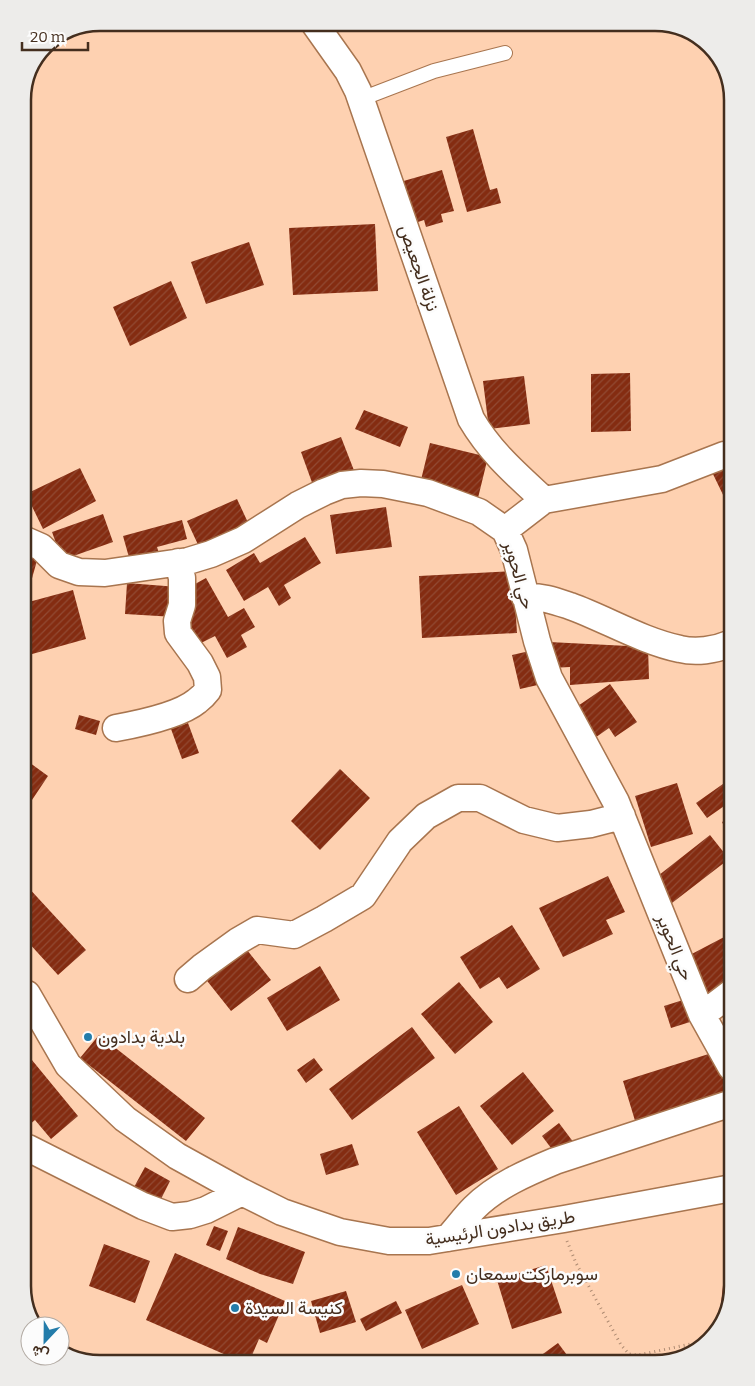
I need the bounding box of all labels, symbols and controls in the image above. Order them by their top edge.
scale bar [22,20,89,52]
text: 20 m [30,28,66,46]
street label: نزلة الجعيص [394,222,444,314]
street label: حي الحوير [495,537,539,613]
street label: حي الحوير [648,909,698,985]
place label: بلدية بدادون [98,1026,185,1048]
marker: بلدية بدادون [82,1031,94,1043]
street label: طريق بدادون الرئيسية [424,1205,576,1251]
place label: سوبرماركت سمعان [466,1263,598,1285]
marker: سوبرماركت سمعان [450,1268,462,1280]
place label: كنيسة السيدة [245,1297,343,1319]
marker: كنيسة السيدة [229,1302,241,1314]
north arrow [20,1316,70,1366]
text: ش [29,1341,51,1364]

